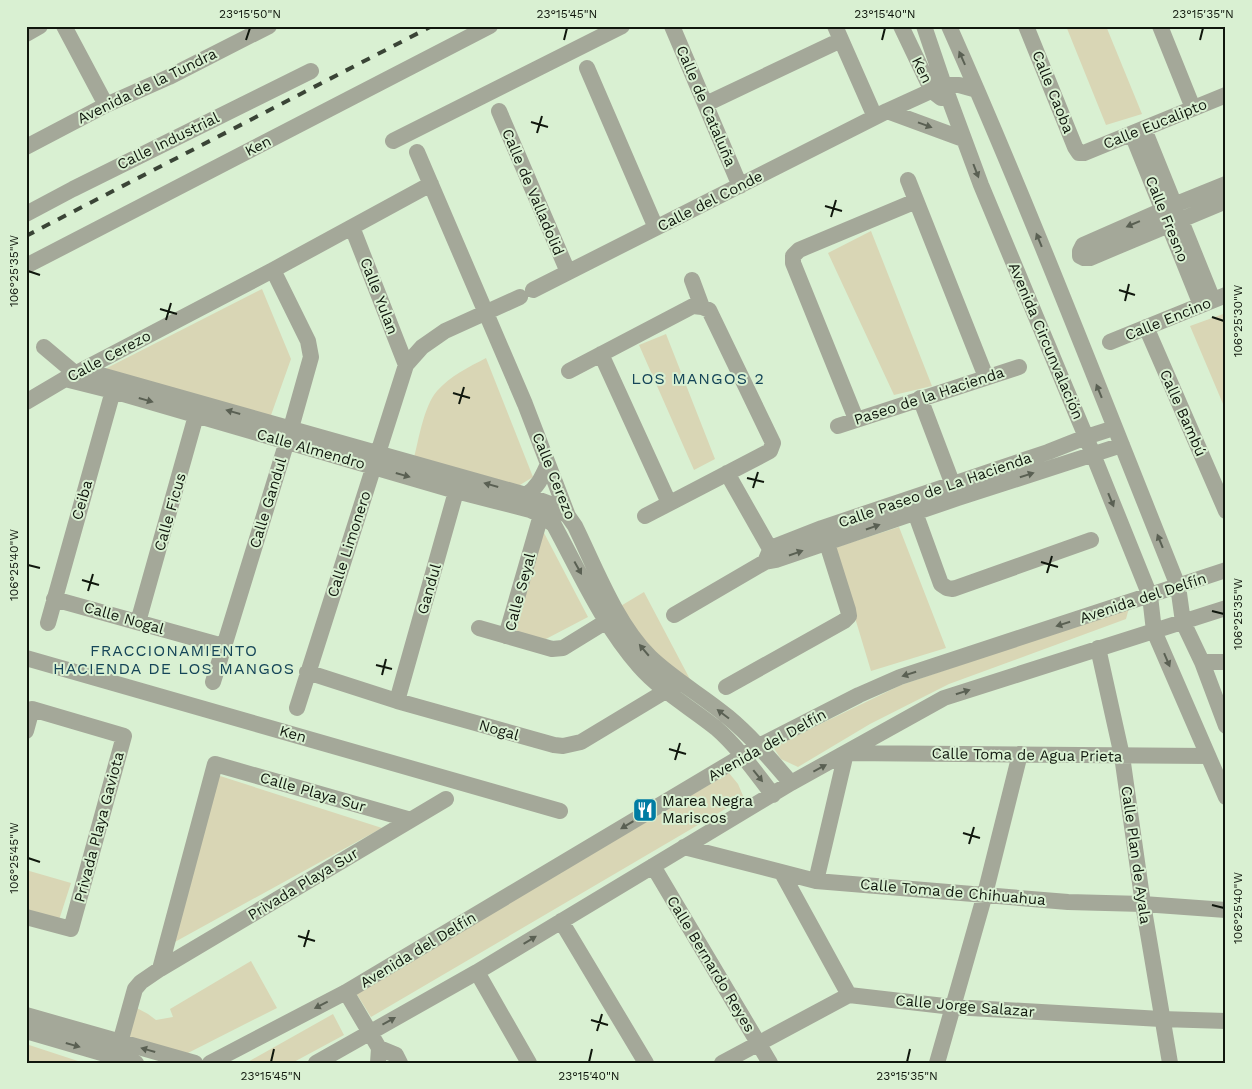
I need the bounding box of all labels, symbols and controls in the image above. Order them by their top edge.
text: 23°15'50"N [219,7,281,21]
text: 23°15'45"N [537,7,597,21]
text: 23°15'40"N [854,7,916,21]
text: 23°15'35"N [1172,7,1234,21]
street label: Calle de Cataluña [672,43,740,170]
street label: Avenida de la Tundra [74,44,220,128]
street label: Calle Caoba [1028,48,1078,136]
one-way arrow [958,51,966,65]
street label: Ken [908,54,936,86]
street label: Calle Eucalipto [1100,95,1210,153]
street label: Calle Industrial [114,108,222,174]
one-way arrow [918,121,933,129]
street label: Calle de Valladolid [498,126,568,258]
street label: Ken [242,132,274,160]
one-way arrow [972,164,980,179]
street label: Calle del Conde [654,167,766,235]
street label: Calle Fresno [1142,173,1192,265]
one-way arrow [1126,220,1140,228]
one-way arrow [1034,233,1042,247]
text: 106°25'35"W [7,234,21,307]
street label: Calle Yulan [356,255,402,337]
street label: Avenida Circunvalación [1005,260,1087,422]
text: 106°25'30"W [1231,284,1245,357]
street label: Calle Encino [1122,294,1214,344]
street label: Calle Cerezo [64,326,154,386]
street label: Paseo de la Hacienda [852,363,1007,429]
street label: Calle Bambú [1156,367,1210,459]
district label: LOS MANGOS 2 [631,369,765,388]
one-way arrow [1095,383,1103,398]
one-way arrow [139,397,154,405]
one-way arrow [226,407,241,415]
street label: Calle Almendro [255,425,367,473]
street label: Calle Cerezo [528,430,580,522]
street label: Calle Paseo de La Hacienda [836,448,1034,532]
street label: Calle Gandul [246,455,290,550]
street label: Calle Ficus [150,471,190,553]
one-way arrow [1020,471,1035,479]
one-way arrow [395,472,410,480]
street label: Ceiba [68,477,96,522]
one-way arrow [483,481,498,489]
street label: Calle Limonero [323,489,375,599]
one-way arrow [1108,493,1116,507]
one-way arrow [866,523,881,531]
text: 106°25'40"W [7,529,21,601]
one-way arrow [1156,534,1164,548]
one-way arrow [789,549,804,557]
street label: Calle Seyal [501,551,539,633]
street label: Gandul [413,561,445,616]
one-way arrow [574,561,582,575]
street label: Avenida del Delfín [1077,569,1209,627]
text: 106°25'35"W [1231,577,1245,650]
street label: Calle Nogal [82,598,167,638]
one-way arrow [1056,621,1071,629]
district label: FRACCIONAMIENTO HACIENDA DE LOS MANGOS [53,641,295,678]
one-way arrow [639,644,650,657]
one-way arrow [1163,653,1171,667]
one-way arrow [901,671,916,679]
one-way arrow [956,688,971,695]
street label: Avenida del Delfín [705,705,829,785]
one-way arrow [717,708,730,719]
street label: Nogal [477,716,522,744]
street label: Ken [277,722,309,746]
street label: Calle Toma de Agua Prieta [931,744,1123,766]
street label: Privada Playa Gaviota [70,749,128,904]
one-way arrow [813,764,827,772]
street label: Calle Playa Sur [258,768,368,816]
one-way arrow [753,769,763,782]
street label: Calle Plan de Ayala [1117,785,1155,926]
place label: Marea Negra Mariscos [662,792,753,827]
restaurant icon: Marea Negra Mariscos [632,797,658,823]
one-way arrow [620,821,634,830]
text: 106°25'45"W [7,822,21,894]
street label: Privada Playa Sur [245,844,361,924]
text: 106°25'40"W [1231,872,1245,944]
street label: Calle Toma de Chihuahua [860,875,1047,909]
street label: Calle Bernardo Reyes [663,893,759,1035]
street label: Avenida del Delfín [357,908,479,992]
one-way arrow [523,935,536,944]
street label: Calle Jorge Salazar [895,991,1035,1021]
one-way arrow [314,1001,328,1009]
one-way arrow [381,1017,396,1025]
one-way arrow [66,1041,81,1049]
one-way arrow [141,1045,156,1053]
text: 23°15'45"N [241,1069,301,1083]
text: 23°15'40"N [558,1069,620,1083]
text: 23°15'35"N [876,1069,938,1083]

